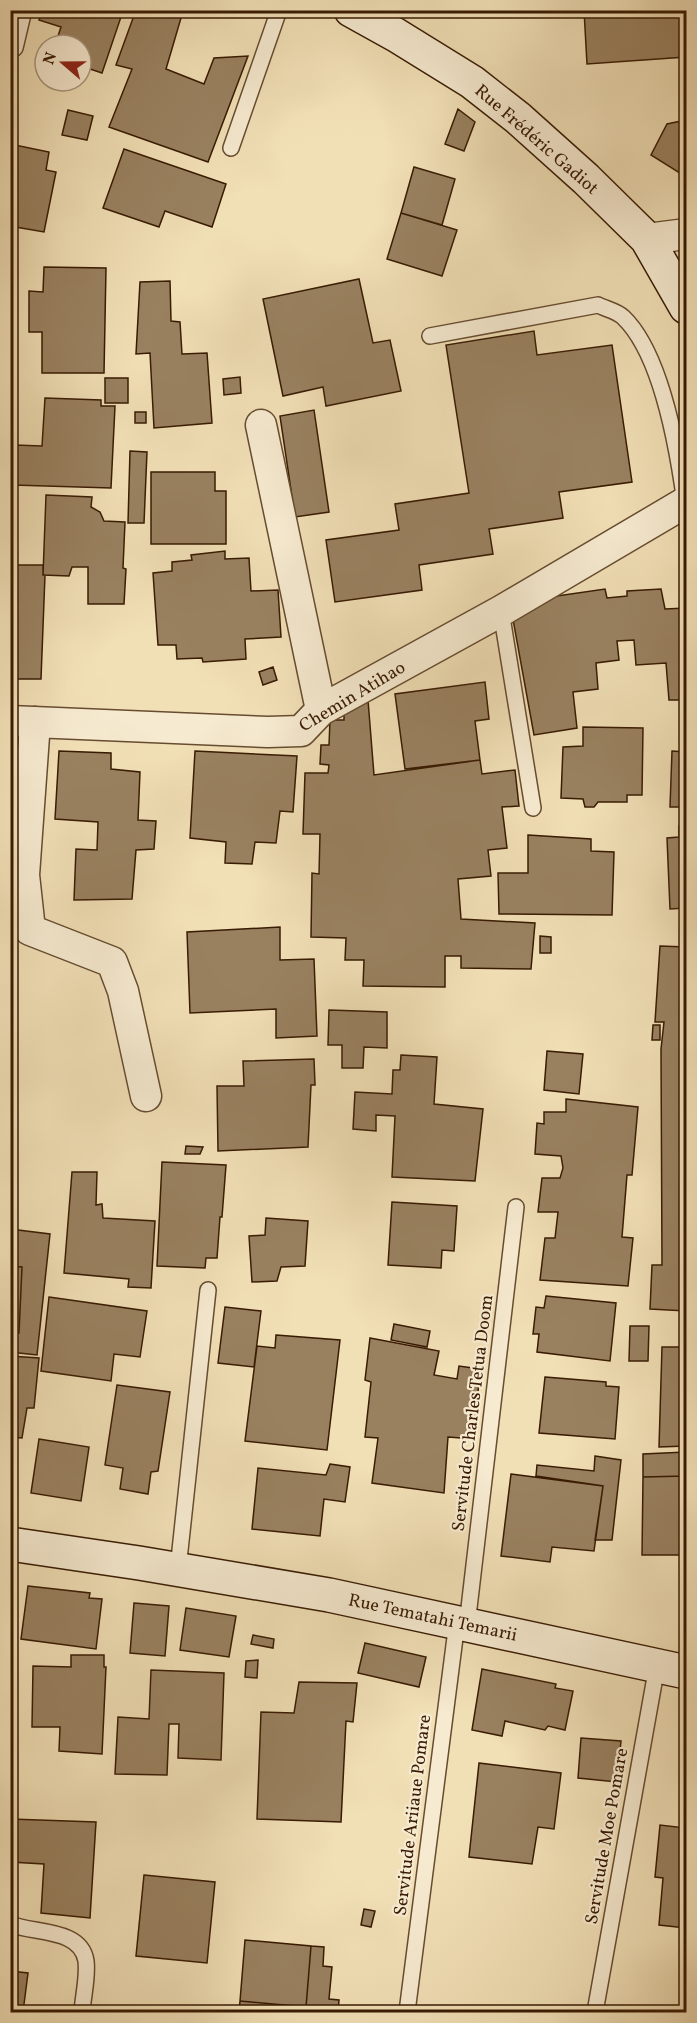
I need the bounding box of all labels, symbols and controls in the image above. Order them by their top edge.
north arrow [33,33,93,93]
text: N [38,49,63,68]
street label: Rue Frédéric Gadiot [469,79,604,201]
street label: Chemin Atihao [295,656,411,739]
street label: Servitude Charles Tetua Doom [447,1293,500,1533]
street label: Rue Tematahi Temarii [346,1588,519,1649]
street label: Servitude Ariiaue Pomare [389,1713,438,1917]
street label: Servitude Moe Pomare [580,1746,635,1926]

